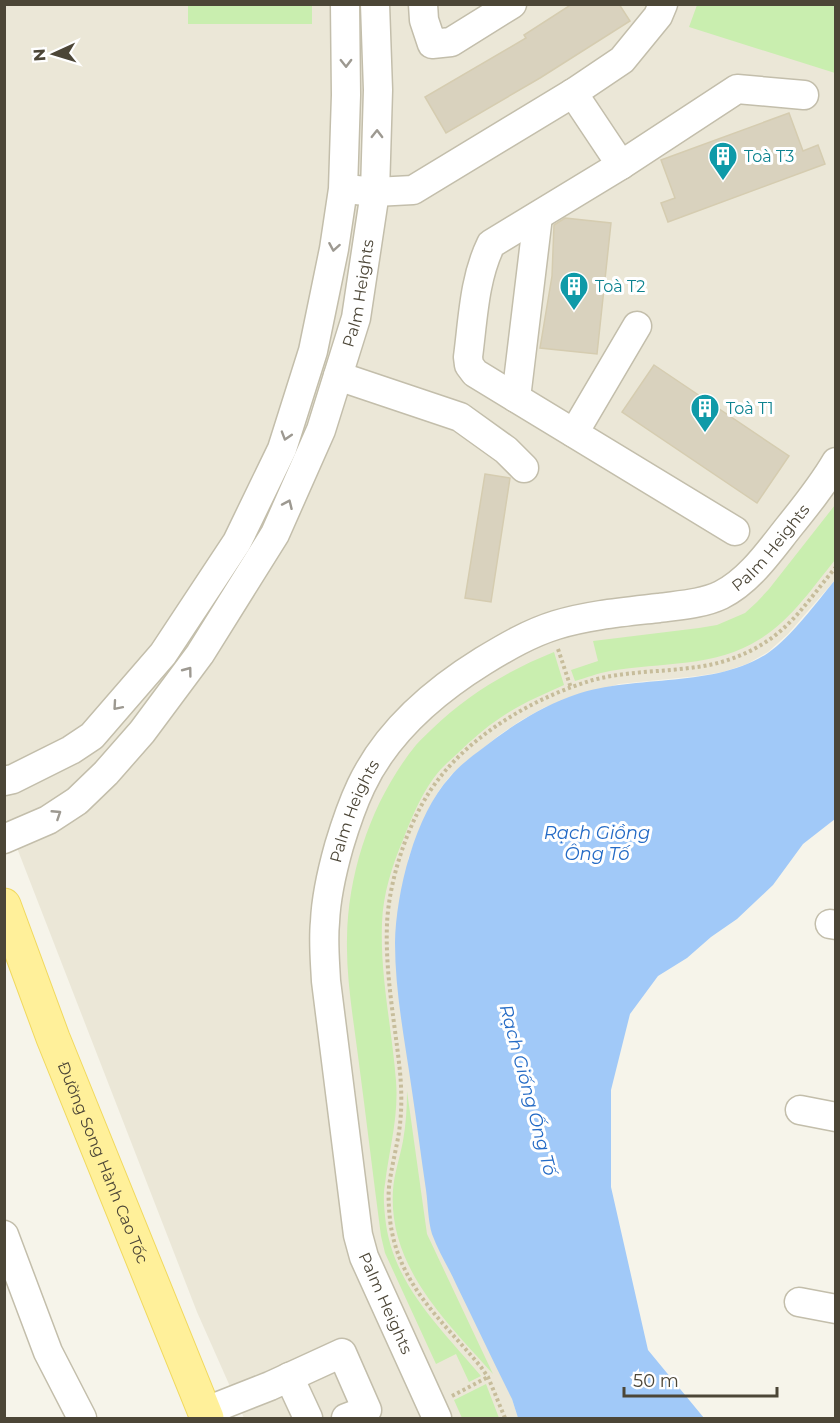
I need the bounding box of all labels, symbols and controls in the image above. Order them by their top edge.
north arrow [24,24,84,84]
text: N [30,48,49,62]
one-way arrow [340,58,352,67]
one-way arrow [371,129,383,138]
building icon: Toà T3 [707,140,739,182]
place label: Toà T3 [744,147,794,166]
street label: Palm Heights [338,238,378,350]
one-way arrow [328,242,341,252]
building icon: Toà T2 [558,270,590,312]
place label: Toà T2 [595,277,645,296]
building icon: Toà T1 [689,392,721,434]
place label: Toà T1 [726,399,774,418]
one-way arrow [281,430,294,441]
one-way arrow [281,499,293,510]
street label: Palm Heights [728,500,814,595]
one-way arrow [181,666,192,677]
one-way arrow [113,699,124,710]
street label: Palm Heights [326,756,383,865]
one-way arrow [50,810,61,821]
water label: Rạch Giồng Ông Tố [544,822,650,865]
water label: Rạch Giống Ống Tố [495,1002,563,1180]
street label: Đường Song Hành Cao Tốc [54,1059,152,1266]
street label: Palm Heights [355,1249,417,1357]
scale bar [624,1360,777,1398]
text: 50 m [633,1370,679,1392]

